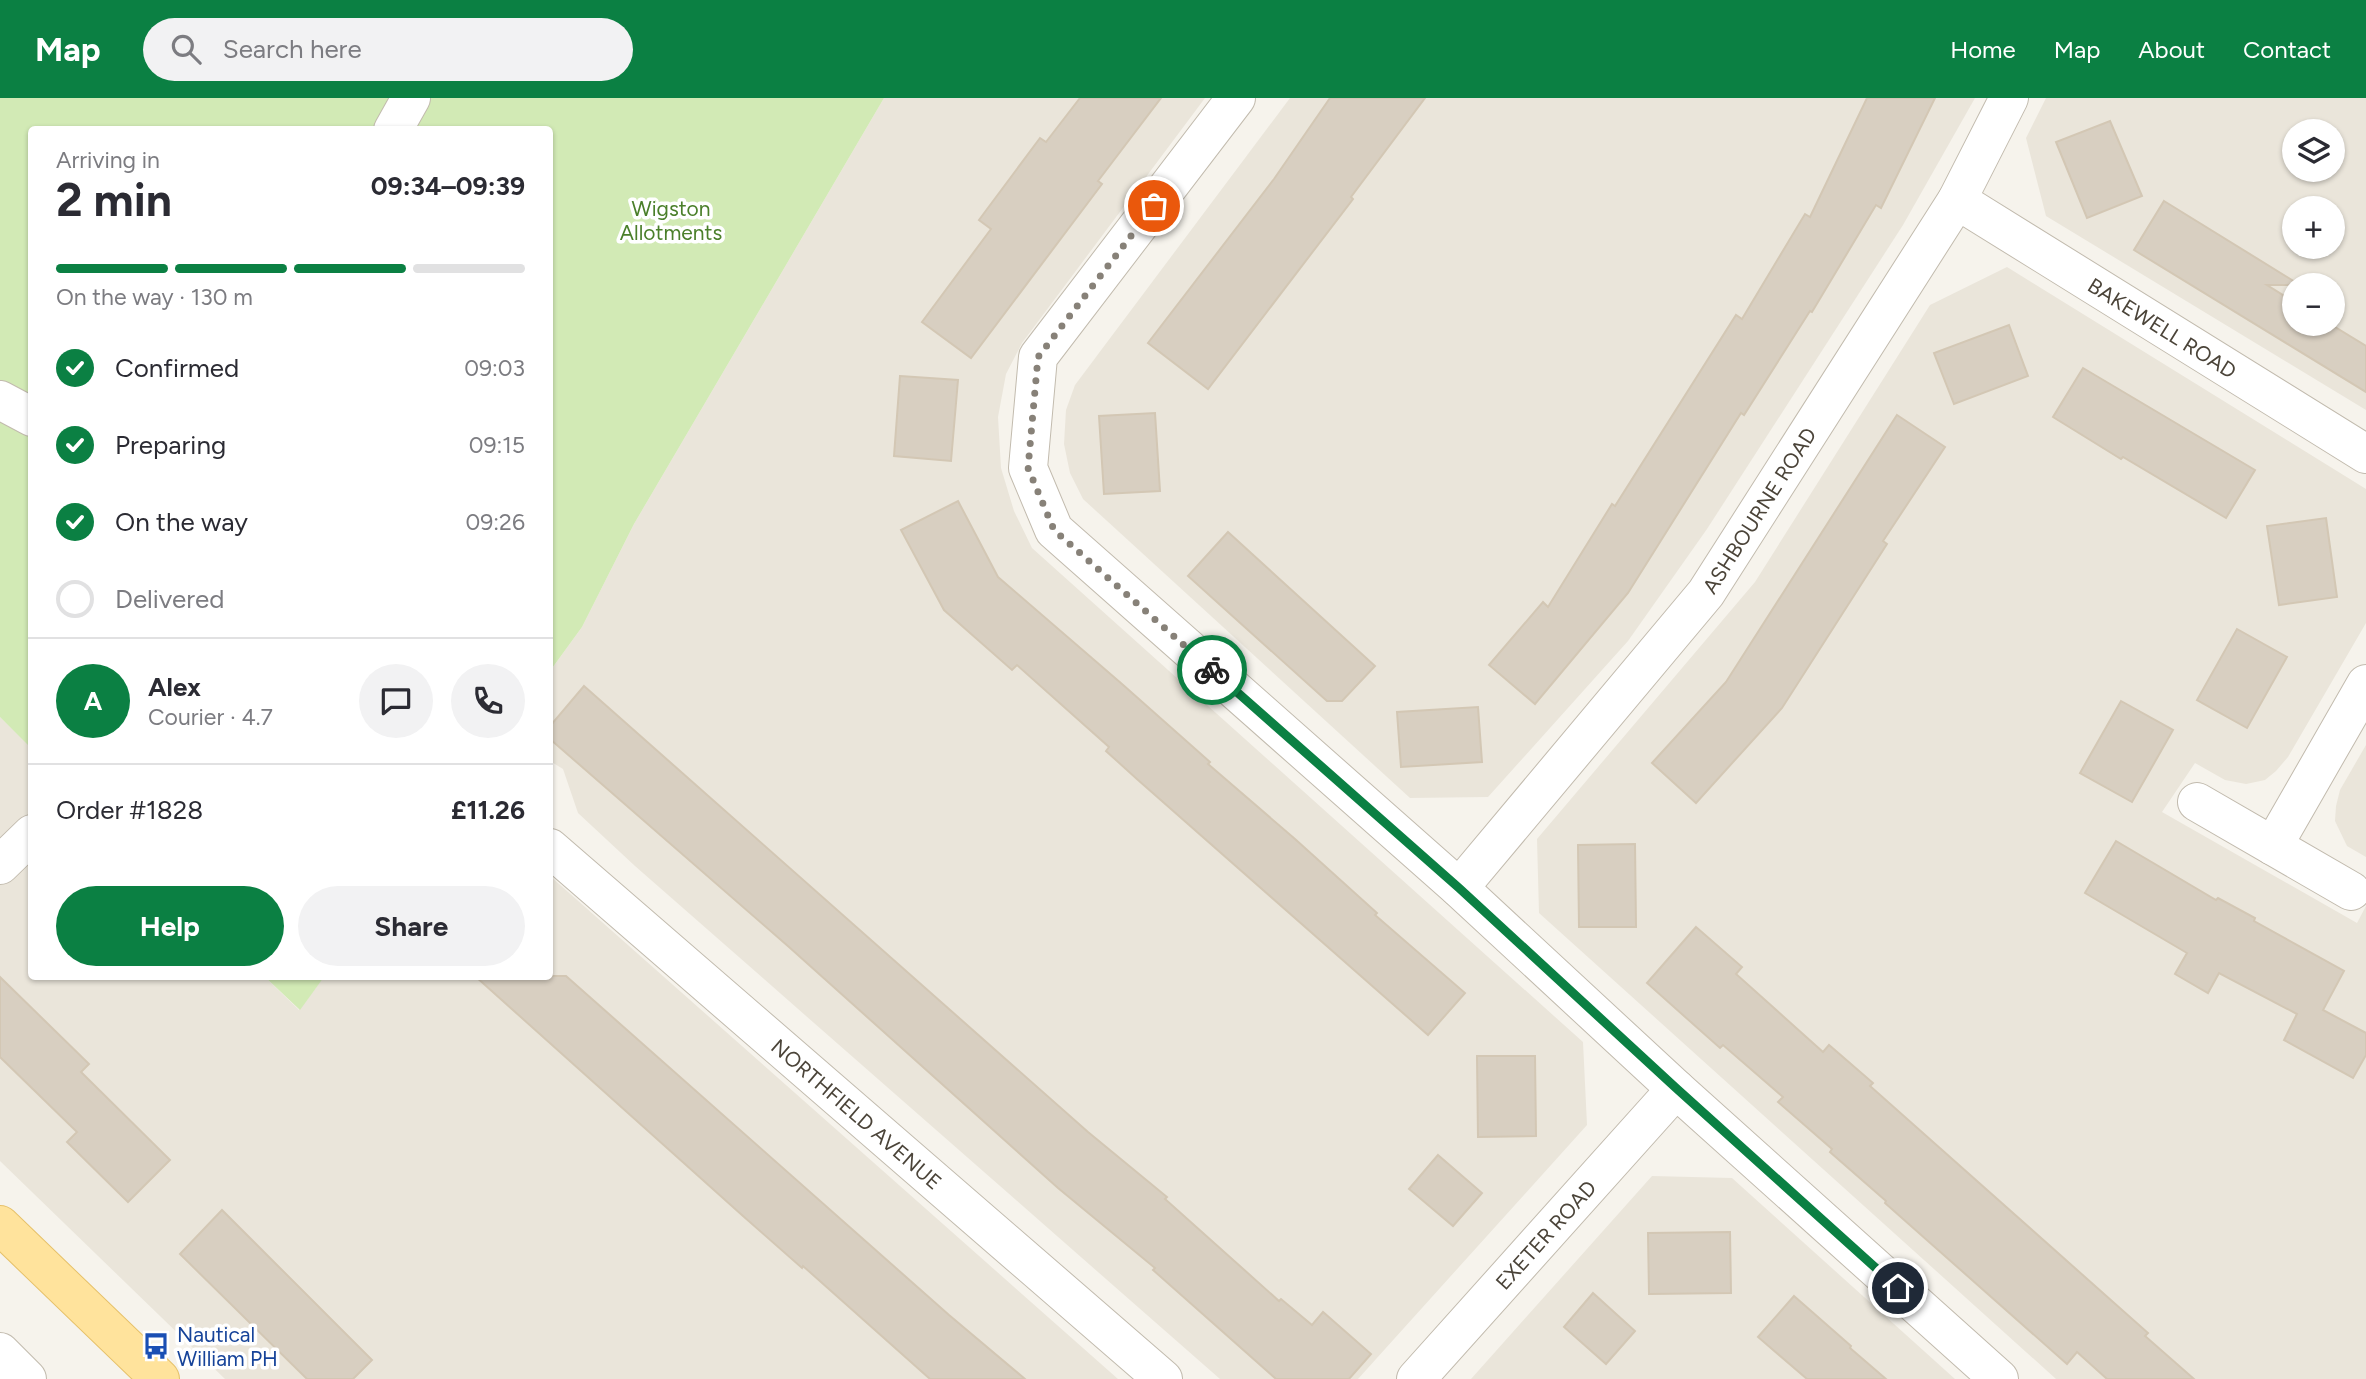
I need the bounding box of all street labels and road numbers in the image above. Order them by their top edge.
street label: BAKEWELL ROAD [2084,272,2241,383]
street label: ASHBOURNE ROAD [1697,423,1821,598]
street label: NORTHFIELD AVENUE [767,1033,947,1194]
street label: EXETER ROAD [1490,1175,1601,1294]

